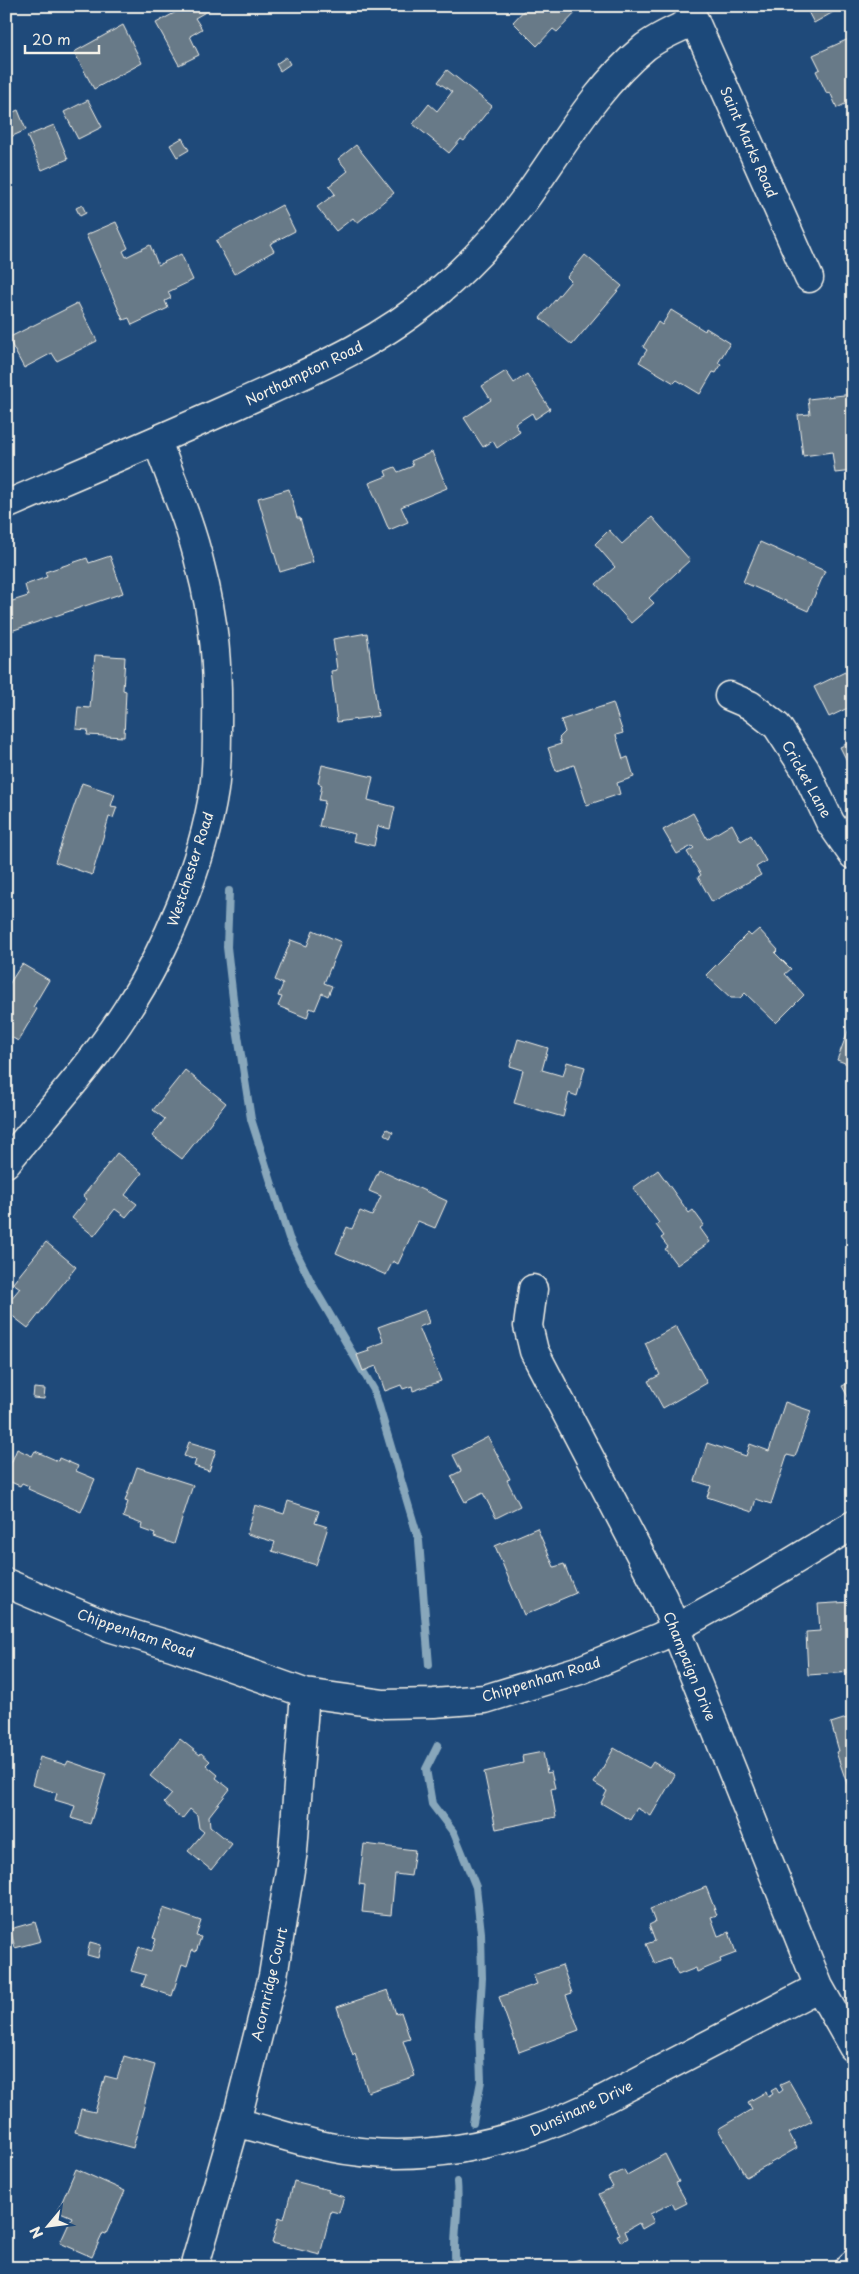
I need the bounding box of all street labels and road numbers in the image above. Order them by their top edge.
street label: Saint Marks Road [715,83,783,201]
street label: Northampton Road [242,335,366,411]
street label: Cricket Lane [777,736,837,822]
street label: Westchester Road [162,809,218,929]
street label: Chippenham Road [74,1603,198,1663]
street label: Champaign Drive [658,1608,722,1724]
street label: Chippenham Road [479,1651,603,1707]
street label: Acornridge Court [246,1925,292,2043]
street label: Dunsinane Drive [526,2075,636,2141]

